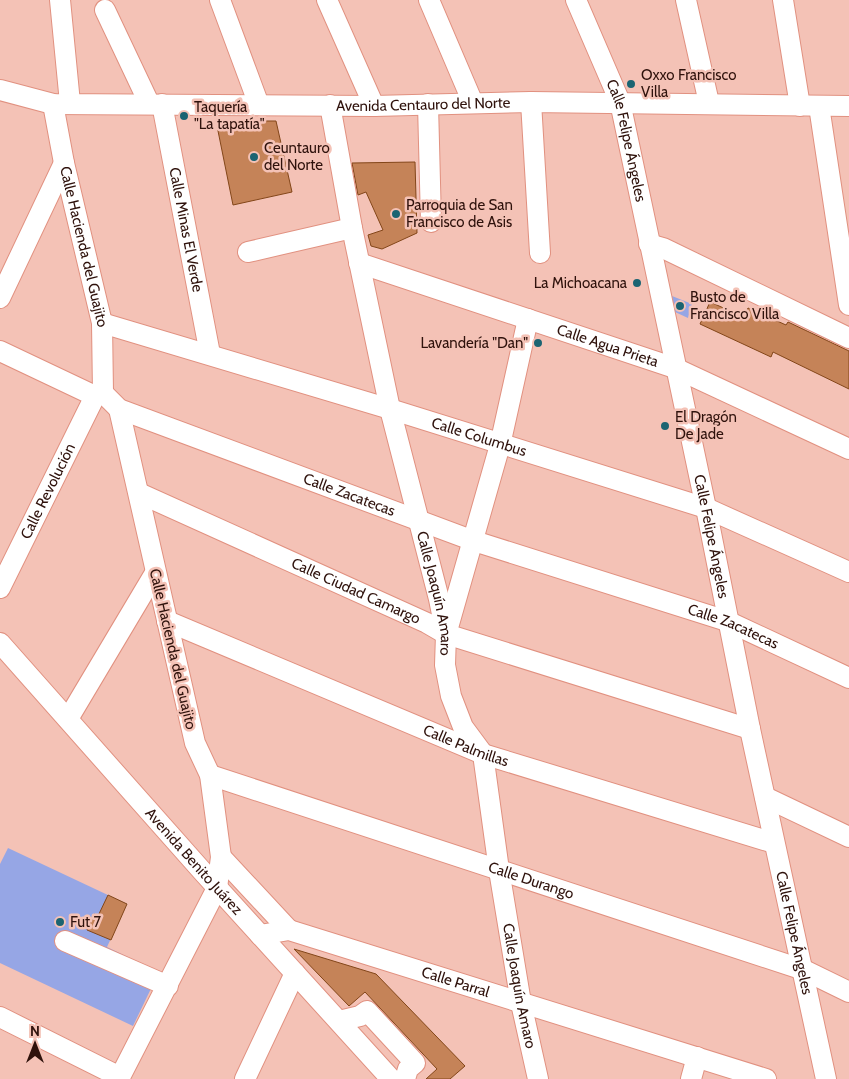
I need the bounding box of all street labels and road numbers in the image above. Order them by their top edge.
street label: Calle Felipe Ángeles [602,76,650,203]
street label: Avenida Centauro del Norte [336,94,511,115]
street label: Calle Hacienda del Guajito [56,164,112,329]
street label: Calle Minas El Verde [165,166,207,294]
street label: Calle Agua Prieta [555,320,662,371]
street label: Calle Columbus [429,414,529,460]
street label: Calle Revolución [17,440,79,542]
street label: Calle Zacatecas [301,469,398,520]
street label: Calle Felipe Ángeles [690,473,733,600]
street label: Calle Joaquín Amaro [413,529,455,656]
street label: Calle Ciudad Camargo [289,554,423,628]
street label: Calle Hacienda del Guajito [146,567,200,731]
street label: Calle Zacatecas [685,600,781,653]
street label: Calle Palmillas [420,721,511,770]
street label: Avenida Benito Juárez [142,804,246,918]
street label: Calle Durango [486,858,576,903]
street label: Calle Felipe Ángeles [772,869,816,996]
street label: Calle Joaquín Amaro [499,922,540,1050]
street label: Calle Parral [419,963,492,1001]

